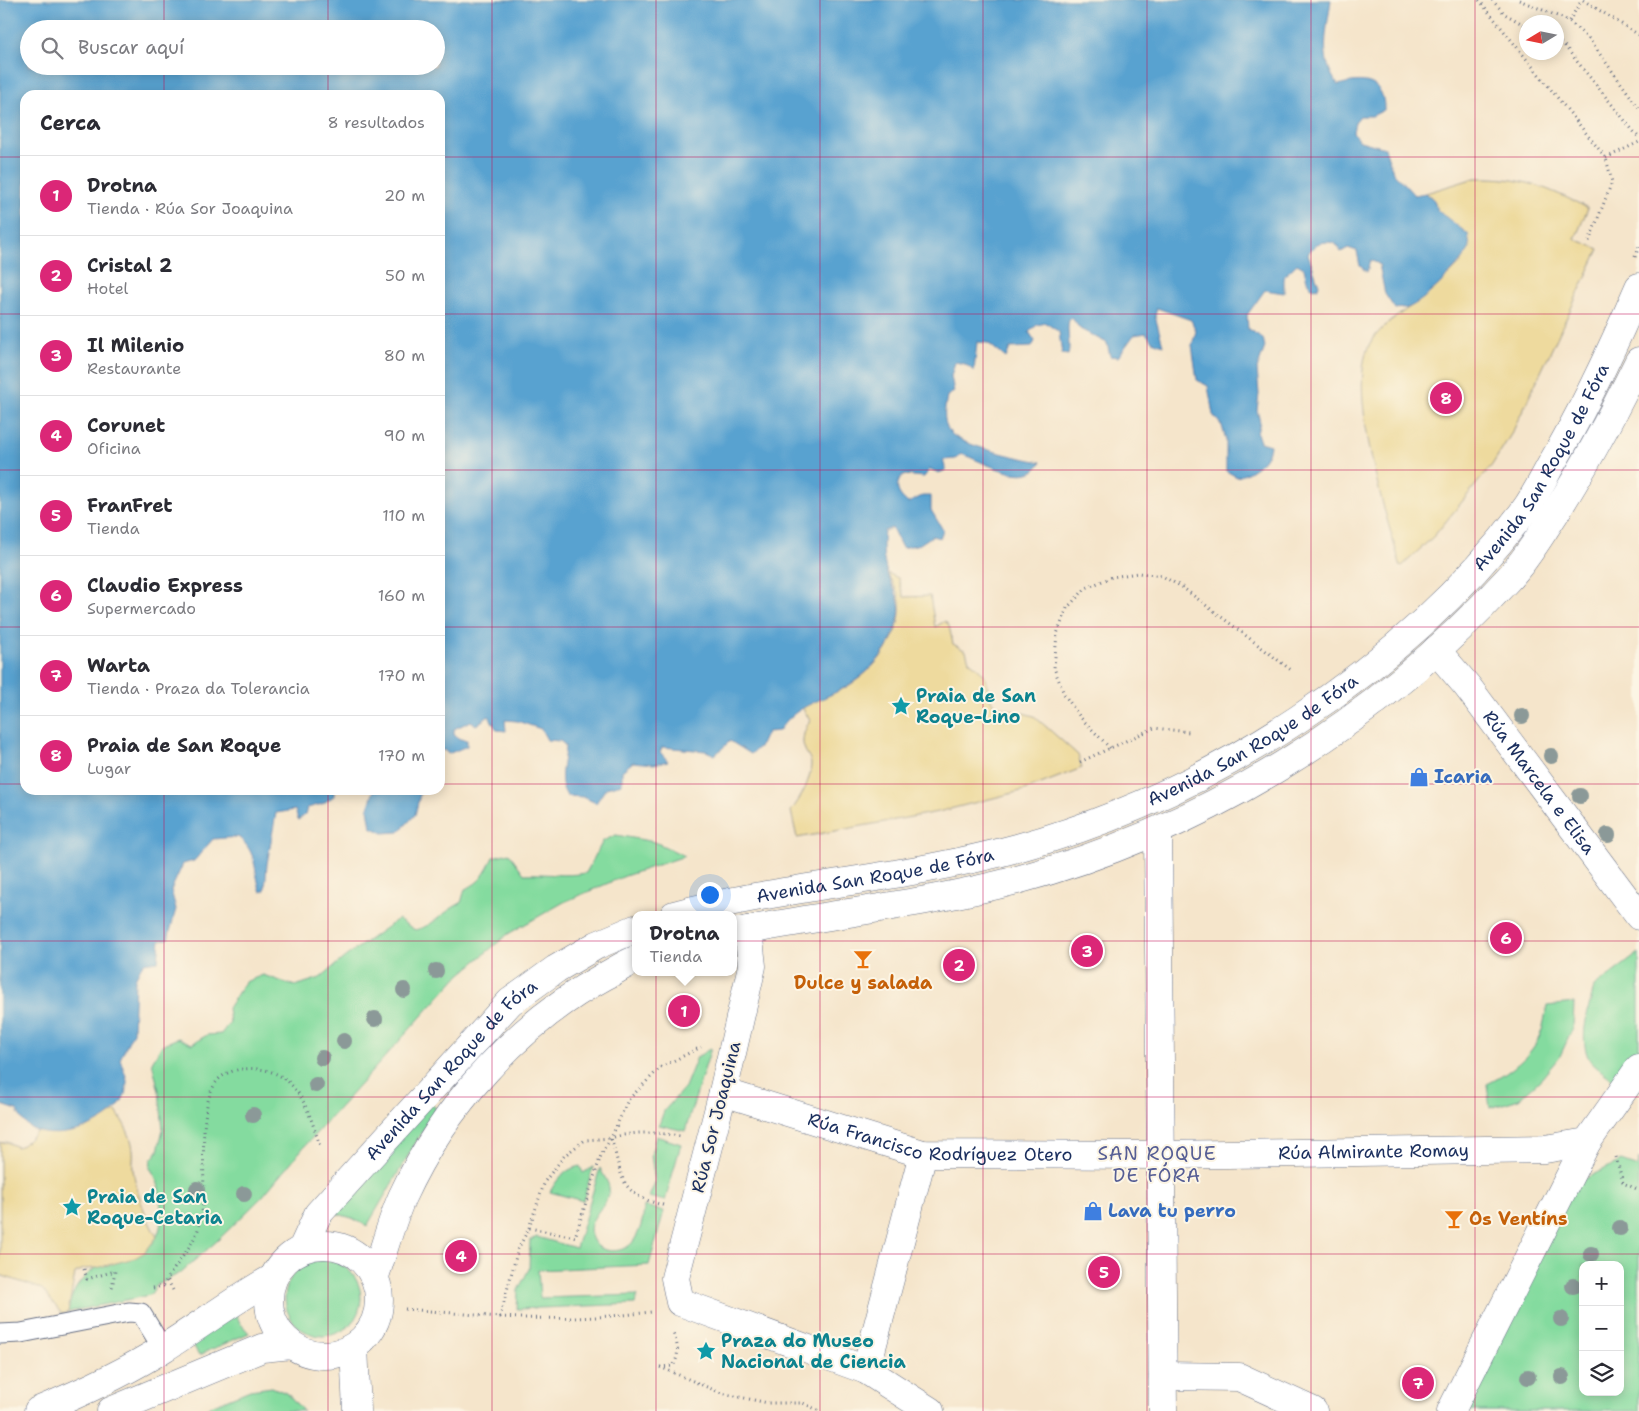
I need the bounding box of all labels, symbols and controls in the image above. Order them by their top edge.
north arrow [1519,15,1564,60]
search box [20,20,445,75]
icon: search [38,34,66,62]
text: Buscar aquí [78,35,184,60]
text: Cerca [40,109,101,137]
text: 8 resultados [327,112,425,133]
text: Drotna [87,173,157,198]
text: 1 [52,185,60,206]
text: 20 m [384,185,425,206]
text: Tienda · Rúa Sor Joaquina [87,198,293,219]
text: Cristal 2 [87,253,172,278]
text: 2 [50,265,62,286]
text: 50 m [385,265,425,286]
text: Hotel [87,278,128,299]
text: Il Milenio [87,333,184,358]
text: 3 [50,345,62,366]
text: 80 m [384,345,425,366]
text: Restaurante [87,358,181,379]
street label: Avenida San Roque de Fóra [1468,360,1615,576]
pin: 8 [1430,379,1462,417]
text: Corunet [87,413,165,438]
text: 4 [50,425,62,446]
text: 90 m [384,425,425,446]
text: Oficina [87,438,141,459]
text: FranFret [87,493,173,518]
text: 5 [51,505,61,526]
text: 110 m [382,505,425,526]
text: Tienda [87,518,140,539]
text: Claudio Express [87,573,243,598]
text: 6 [50,585,62,606]
text: 160 m [378,585,425,606]
text: Supermercado [87,598,196,619]
text: Warta [87,653,150,678]
text: 7 [50,665,62,686]
text: 170 m [378,665,425,686]
street label: Avenida San Roque de Fóra [1144,669,1363,812]
text: Tienda · Praza da Tolerancia [87,678,310,699]
place label: Praia de San Roque-Lino [916,684,1036,729]
place icon: Praia de San Roque-Lino [890,695,912,717]
street label: Rúa Marcela e Elisa [1477,706,1601,859]
text: Praia de San Roque [87,733,281,758]
text: 8 [50,745,62,766]
text: 170 m [378,745,425,766]
text: Lugar [87,758,131,779]
place label: Icaria [1434,765,1493,789]
shop icon: Icaria [1408,766,1430,788]
street label: Avenida San Roque de Fóra [754,842,996,909]
your location [697,882,723,908]
popup [632,911,737,976]
pin: 6 [1490,919,1522,957]
text: Drotna [649,921,720,946]
pin: 3 [1071,932,1103,970]
text: Tienda [649,946,702,967]
pin: 2 [943,946,975,984]
bar icon: Dulce y salada [852,948,874,970]
place label: Dulce y salada [794,971,933,995]
street label: Avenida San Roque de Fóra [360,974,542,1166]
pin: 1 [668,992,700,1030]
street label: Rúa Sor Joaquina [686,1039,746,1195]
street label: Rúa Francisco Rodríguez Otero [805,1107,1072,1167]
street label: Rúa Almirante Romay [1278,1138,1469,1165]
district label: SAN ROQUE DE FÓRA [1097,1141,1217,1188]
place label: Praia de San Roque-Cetaria [87,1185,223,1230]
place icon: Praia de San Roque-Cetaria [61,1196,83,1218]
place label: Lava tu perro [1108,1199,1236,1223]
shop icon: Lava tu perro [1082,1200,1104,1222]
place label: Os Ventíns [1469,1207,1567,1231]
bar icon: Os Ventíns [1443,1208,1465,1230]
pin: 4 [445,1237,477,1275]
pin: 5 [1088,1253,1120,1291]
map controls [1579,1261,1624,1396]
button: + [1579,1261,1624,1306]
button: − [1579,1306,1624,1351]
place label: Praza do Museo Nacional de Ciencia [721,1329,907,1374]
place icon: Praza do Museo Nacional de Ciencia [695,1340,717,1362]
button: layers [1579,1351,1624,1396]
pin: 7 [1402,1364,1434,1402]

